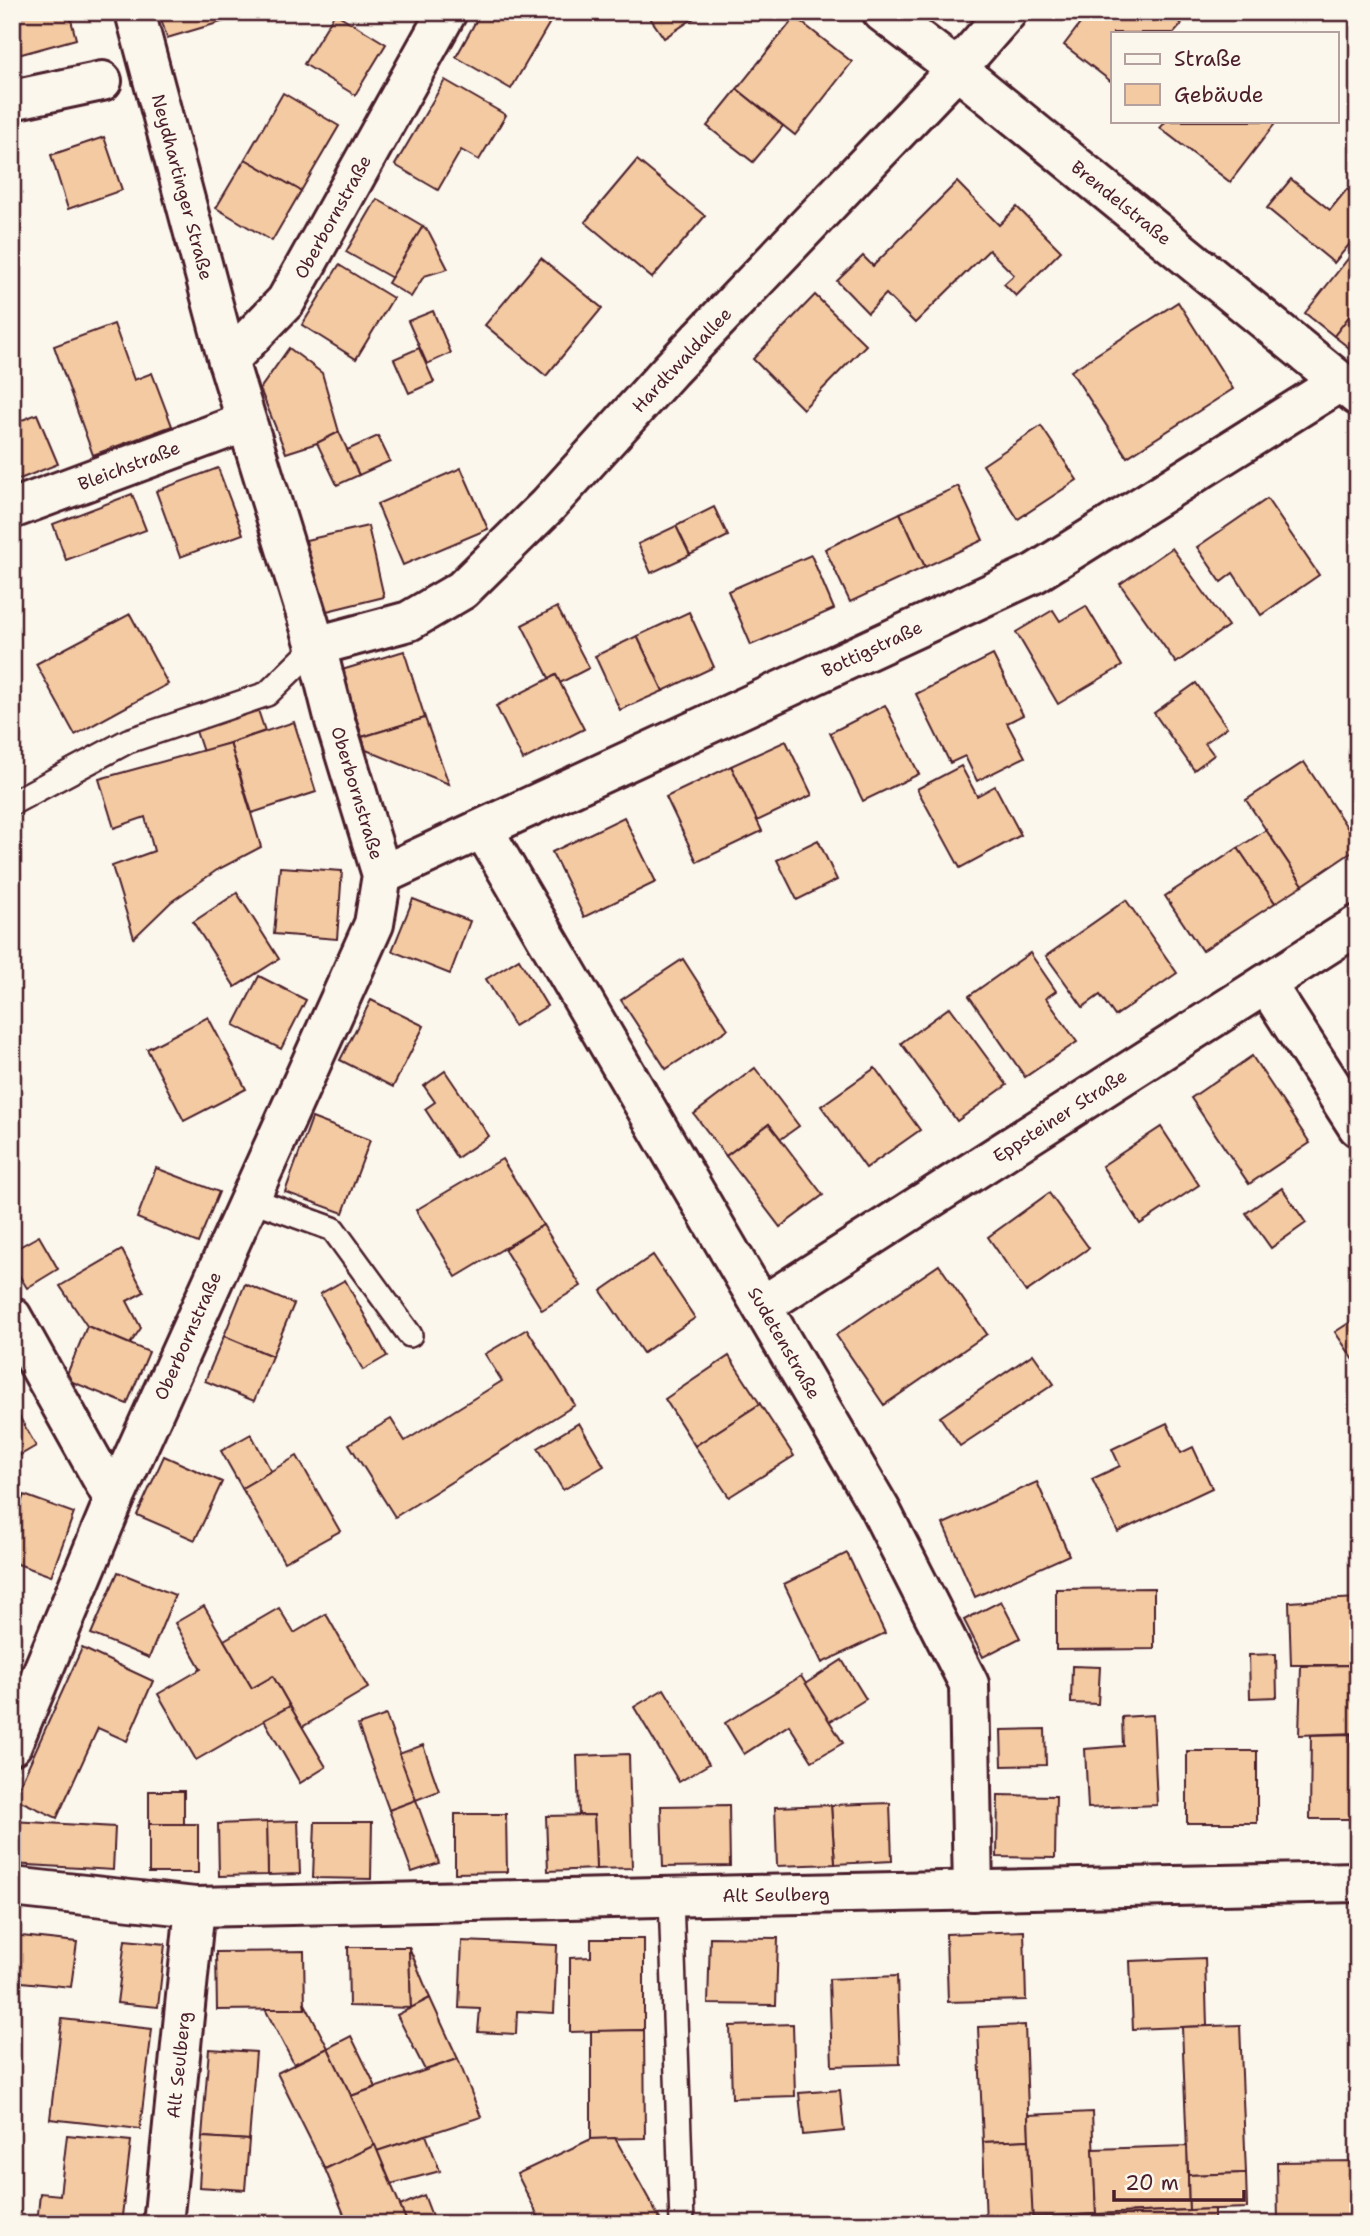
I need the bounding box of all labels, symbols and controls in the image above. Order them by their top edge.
legend [1111,32,1338,122]
text: Straße [1174,45,1242,73]
text: Gebäude [1174,81,1264,109]
street label: Neydhartinger Straße [146,91,218,283]
street label: Oberbornstraße [289,151,377,283]
street label: Brendelstraße [1066,155,1176,251]
street label: Hardtwaldallee [627,302,737,418]
street label: Bleichstraße [74,436,184,496]
street label: Bottigstraße [818,615,926,683]
street label: Oberbornstraße [325,723,389,863]
street label: Eppsteiner Straße [989,1064,1131,1168]
street label: Oberbornstraße [149,1268,227,1404]
street label: Sudetenstraße [742,1282,826,1404]
street label: Alt Seulberg [722,1882,830,1908]
street label: Alt Seulberg [161,2010,197,2120]
scale bar [1114,2159,1244,2203]
text: 20 m [1125,2169,1179,2197]

